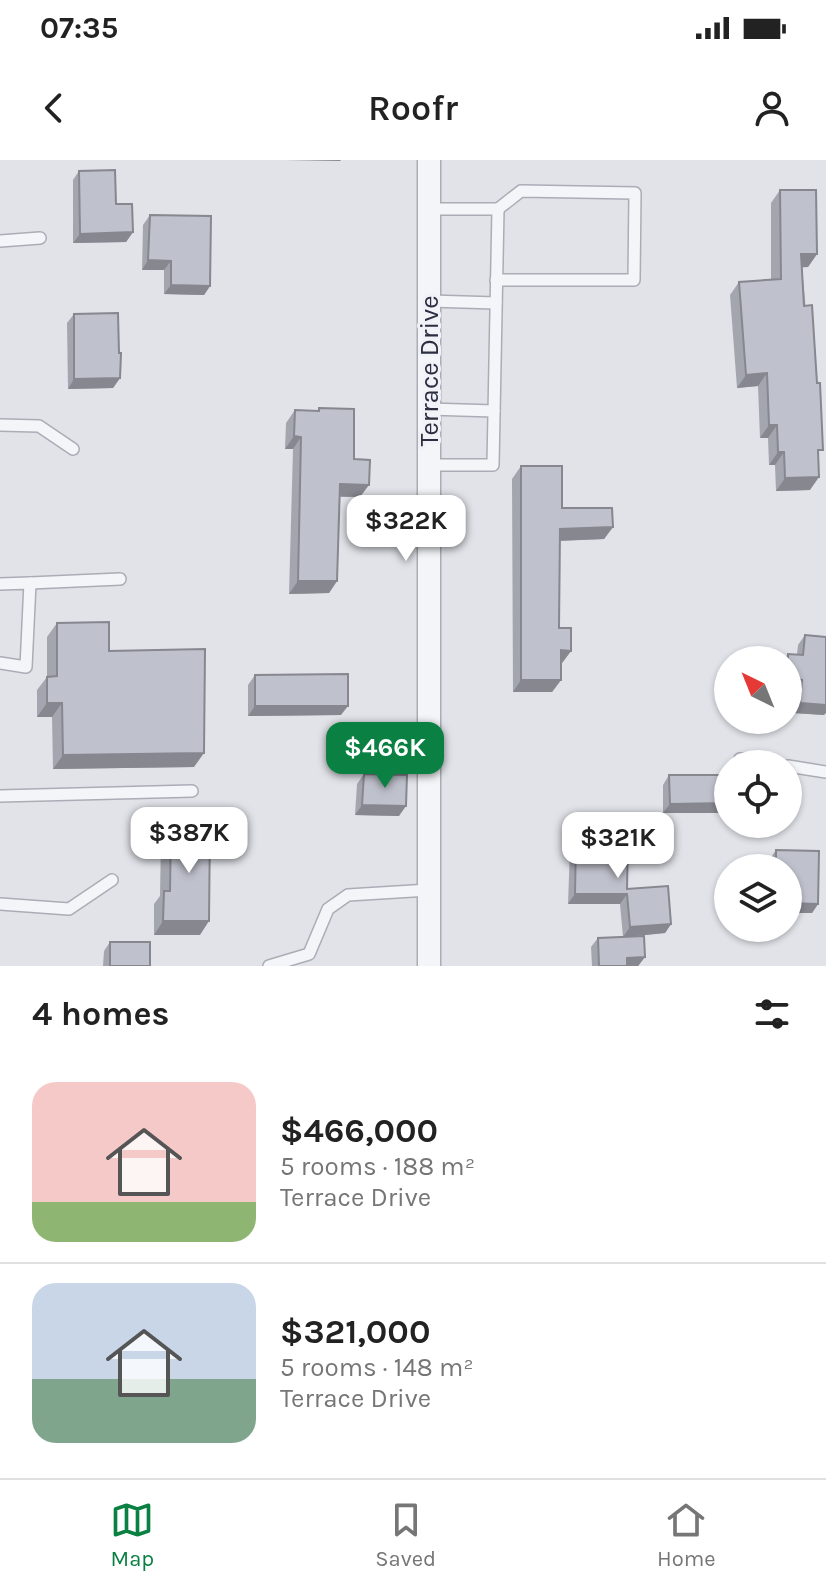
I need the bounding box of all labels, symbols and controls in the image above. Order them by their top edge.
text: 07:35 [40,10,118,46]
icon: back [32,86,76,130]
icon: person [750,86,794,130]
text: Roofr [368,87,458,129]
street label: Terrace Drive [414,295,445,447]
pin: $322K [350,495,462,563]
text: $322K [365,505,447,536]
north arrow [714,646,802,734]
map controls [714,646,802,942]
pin: $466K [329,722,441,790]
text: $466K [344,732,426,763]
button: locate [714,750,802,838]
pin: $387K [133,807,245,875]
pin: $321K [562,812,674,880]
text: $387K [149,817,229,848]
text: $321K [580,822,656,853]
button: layers [714,854,802,942]
icon: filters [750,992,794,1036]
text: 4 homes [32,994,169,1034]
text: $466,000 [280,1111,438,1151]
icon: home [96,1114,192,1210]
text: 5 rooms · 188 m² [280,1151,475,1182]
text: Terrace Drive [280,1182,431,1213]
text: $321,000 [280,1312,430,1352]
icon: home [96,1315,192,1411]
text: 5 rooms · 148 m² [280,1352,474,1383]
text: Terrace Drive [280,1383,431,1414]
tab: Map [110,1498,154,1572]
tab: Saved [375,1498,436,1572]
tab: Home [657,1498,716,1572]

